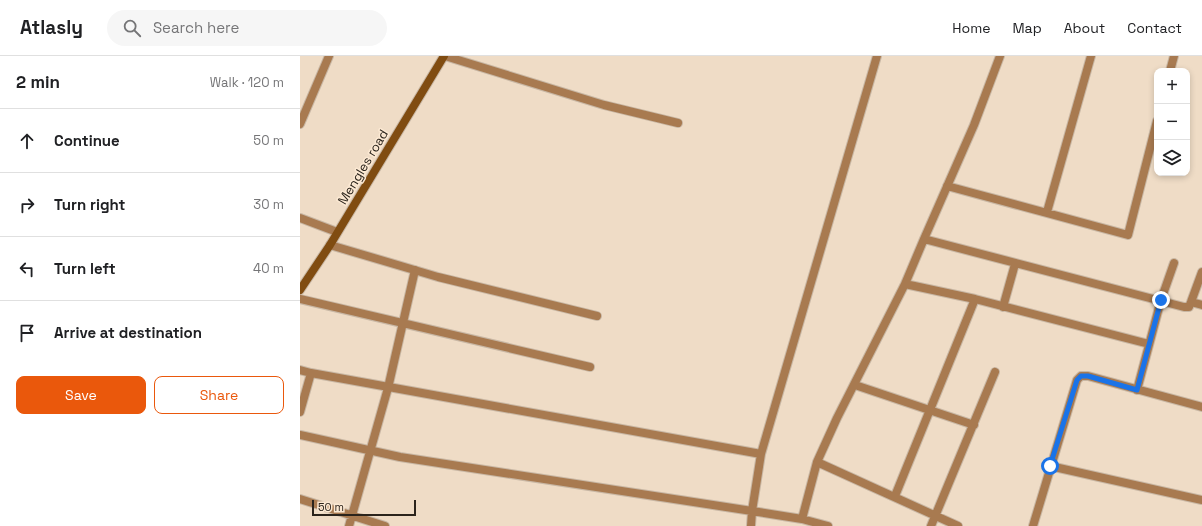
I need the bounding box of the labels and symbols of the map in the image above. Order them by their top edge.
street label: Mengles road [334,126,392,208]
route end [1152,291,1170,309]
route start [1041,457,1059,475]
scale bar [312,498,416,517]

